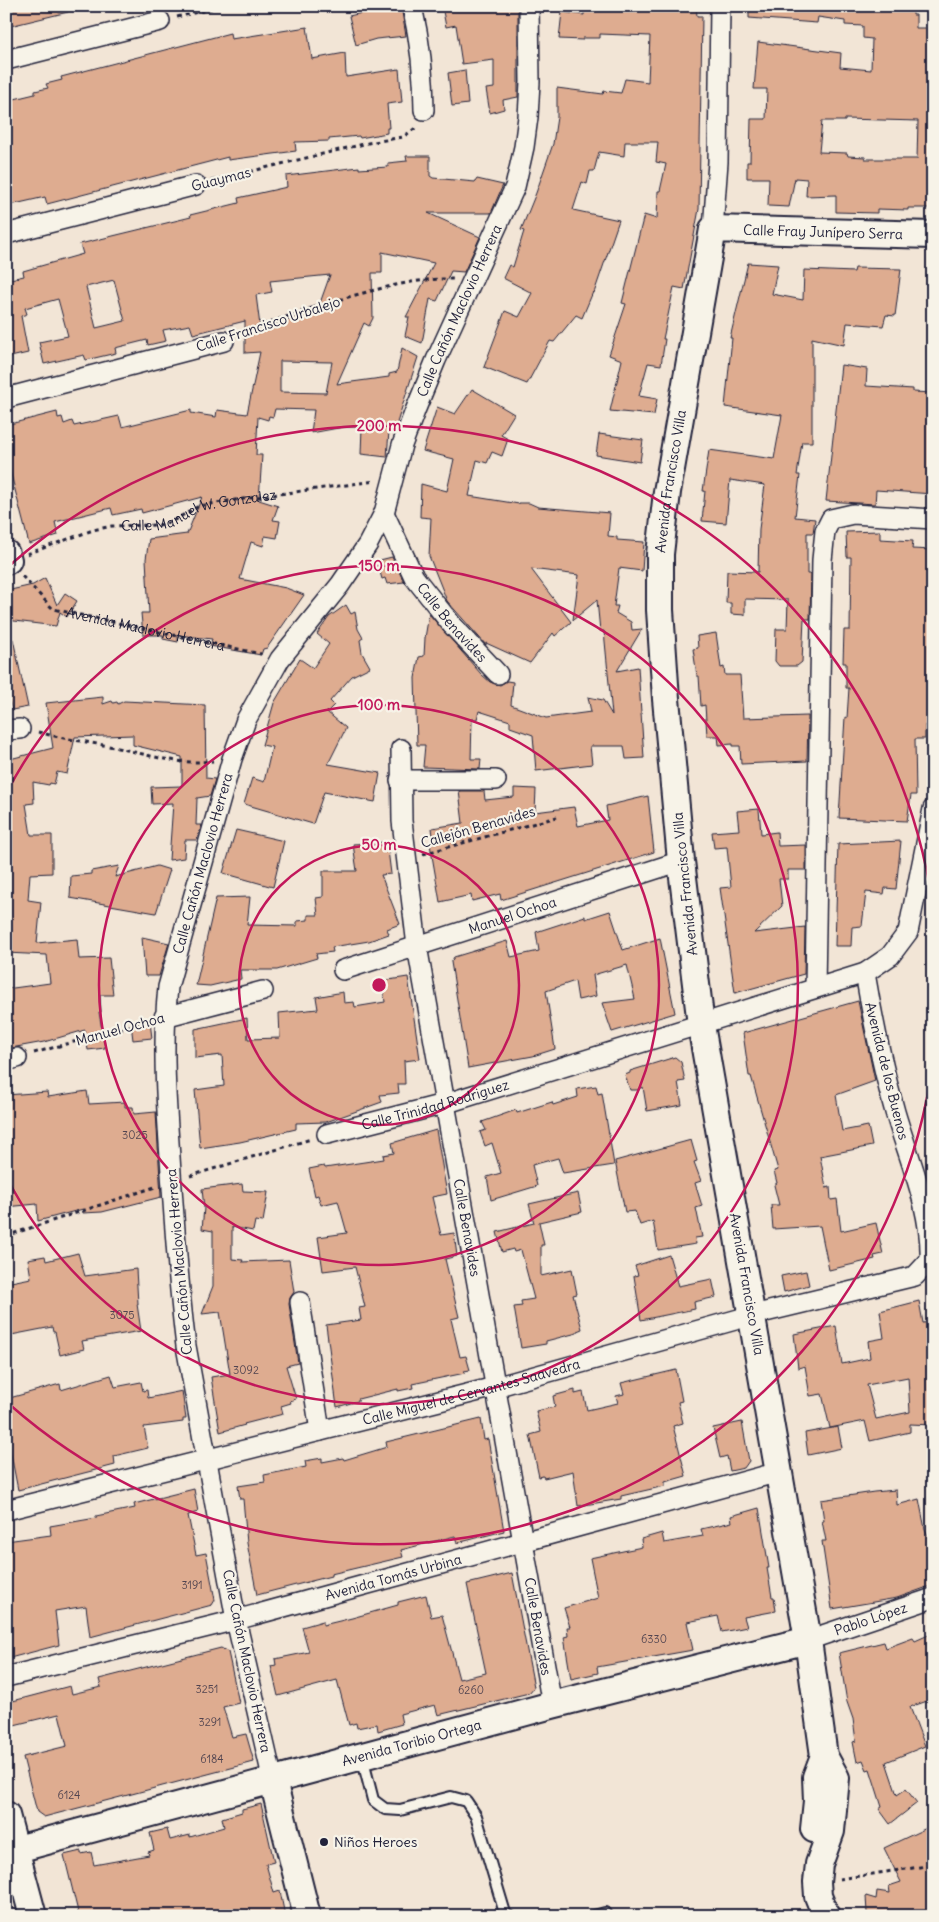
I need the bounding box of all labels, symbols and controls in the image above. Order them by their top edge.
street label: Guaymas [189,163,253,195]
street label: Calle Fray Junípero Serra [743,221,903,243]
street label: Calle Cañón Maclovio Herrera [413,222,506,399]
street label: Calle Francisco Urbalejo [194,292,343,356]
street label: Avenida Francisco Villa [651,409,690,554]
text: 200 m [357,416,401,435]
street label: Calle Manuel W. Gonzalez [121,486,277,535]
text: 150 m [358,556,400,575]
street label: Calle Benavides [413,579,491,666]
street label: Avenida Maclovio Herrera [64,603,227,655]
text: 100 m [358,695,400,714]
street label: Calle Cañón Maclovio Herrera [169,771,237,956]
street label: Callejón Benavides [419,802,537,852]
street label: Avenida Francisco Villa [669,811,701,957]
text: 50 m [361,835,397,854]
street label: Manuel Ochoa [466,893,559,938]
centre of rings [370,976,388,994]
street label: Avenida de los Buenos [861,1000,913,1142]
street label: Manuel Ochoa [74,1008,166,1050]
street label: Calle Trinidad Rodriguez [359,1075,511,1134]
house number: 3025 [122,1128,148,1142]
street label: Calle Cañón Maclovio Herrera [162,1168,196,1356]
street label: Calle Benavides [450,1177,485,1278]
street label: Avenida Francisco Villa [726,1212,768,1356]
house number: 3075 [109,1308,135,1322]
street label: Calle Miguel de Cervantes Saavedra [361,1355,582,1429]
house number: 3092 [233,1363,259,1377]
street label: Avenida Tomás Urbina [323,1550,463,1604]
street label: Calle Cañón Maclovio Herrera [219,1568,275,1754]
street label: Calle Benavides [520,1576,556,1677]
house number: 3191 [181,1578,203,1592]
street label: Pablo López [832,1598,910,1640]
house number: 6330 [641,1632,667,1646]
house number: 3251 [196,1682,218,1696]
house number: 6260 [458,1683,484,1697]
house number: 3291 [199,1715,221,1729]
street label: Avenida Toribio Ortega [340,1715,483,1770]
house number: 6184 [200,1752,224,1766]
house number: 6124 [58,1788,80,1802]
place label: Niños Heroes [334,1833,417,1851]
marker: Niños Heroes [318,1836,330,1848]

